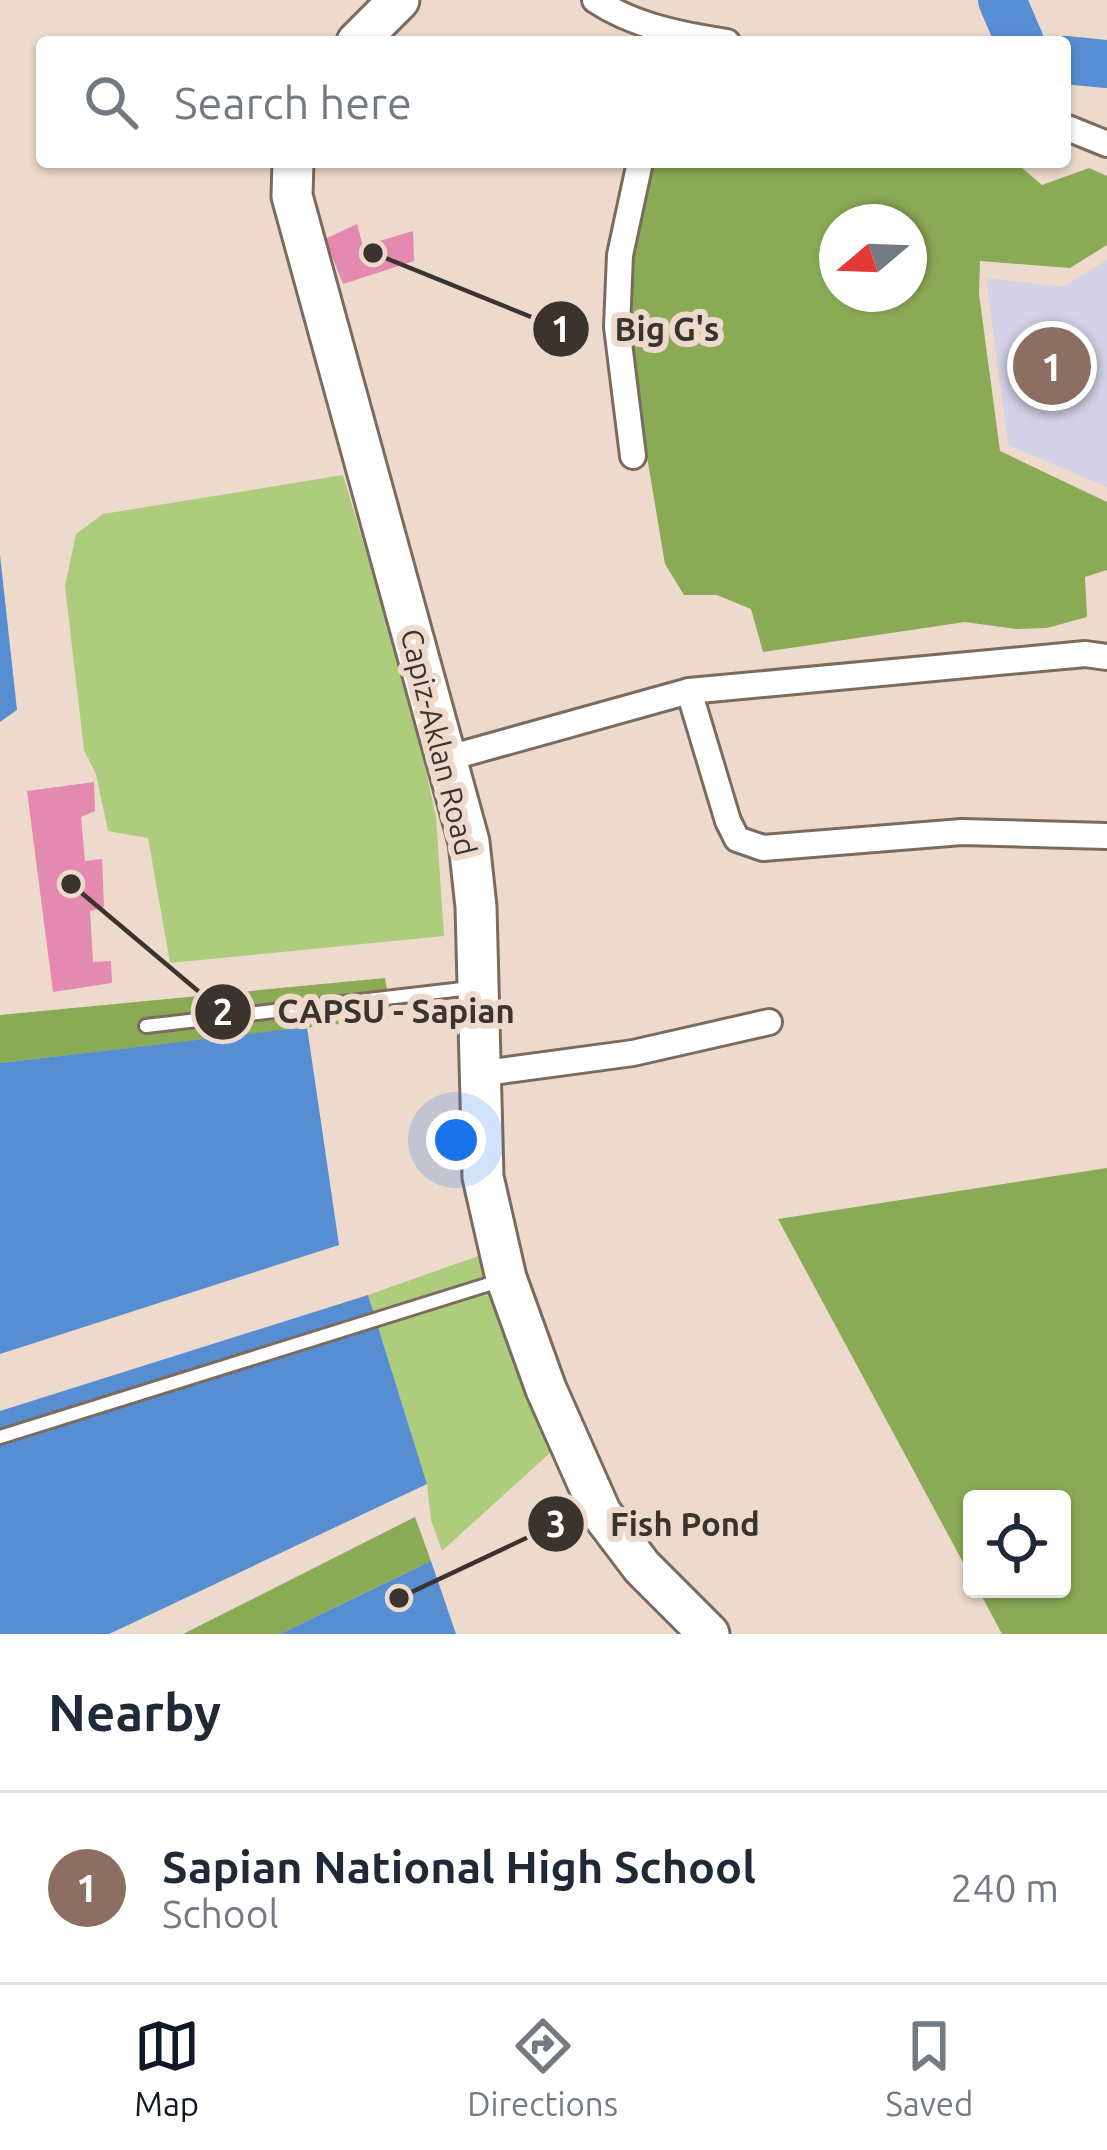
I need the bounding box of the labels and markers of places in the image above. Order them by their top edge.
callout: Big G's [531,294,744,363]
pin: 1 [1013,321,1091,411]
callout: CAPSU - Sapian [193,977,539,1046]
callout: Fish Pond [526,1490,784,1559]

